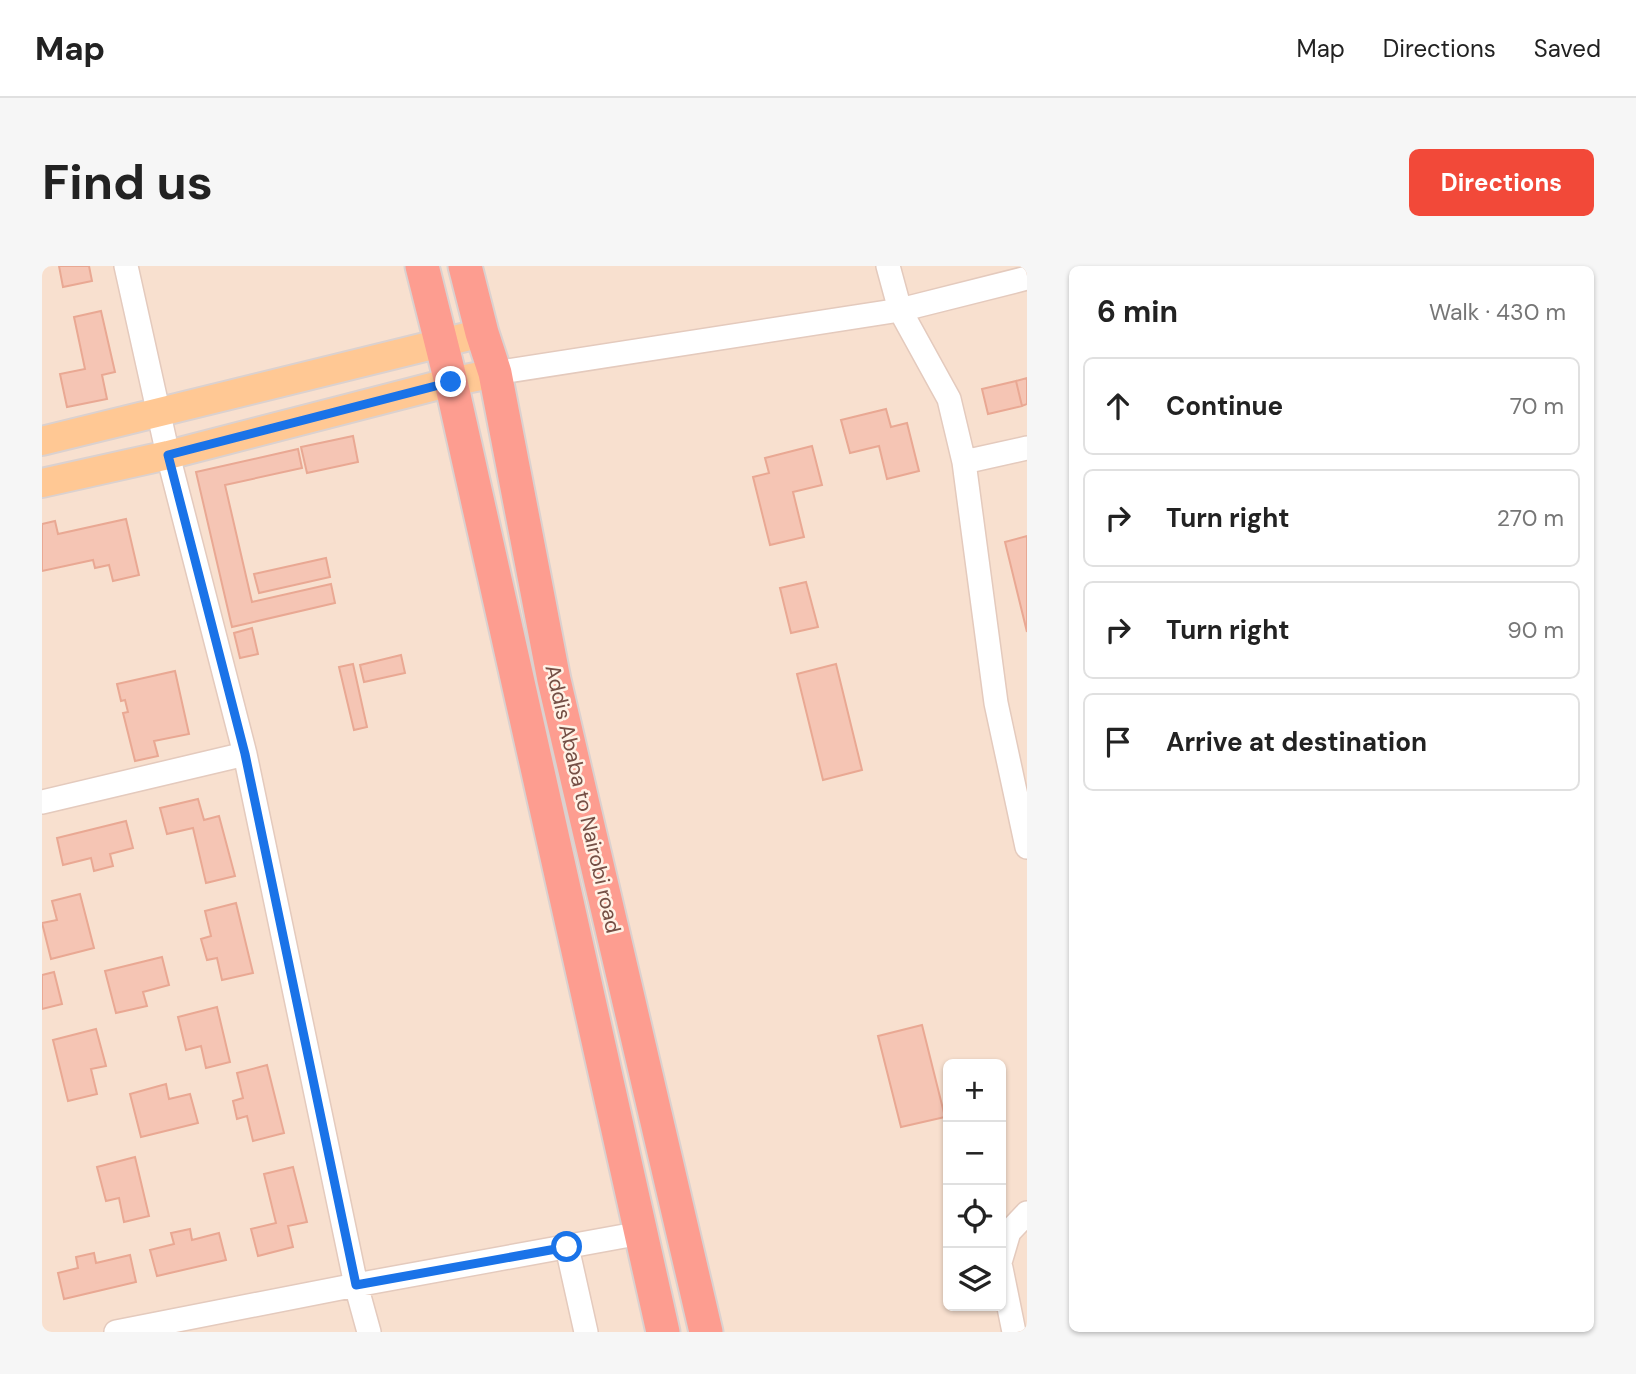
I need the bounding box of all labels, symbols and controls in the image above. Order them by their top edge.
text: Map [35,27,105,70]
text: Map [1297,33,1345,64]
text: Directions [1383,33,1496,64]
text: Saved [1534,33,1601,64]
button: Directions [1409,149,1594,216]
text: Find us [42,150,213,214]
text: 6 min [1097,292,1178,331]
text: Walk · 430 m [1429,297,1566,327]
route end [435,366,466,397]
icon: ahead [1099,387,1137,425]
text: Continue [1166,389,1283,423]
text: 70 m [1510,391,1564,421]
icon: right [1099,499,1137,537]
text: Turn right [1166,501,1290,535]
text: 270 m [1497,503,1564,533]
icon: right [1099,611,1137,649]
text: Turn right [1166,613,1290,647]
text: 90 m [1507,615,1564,645]
street label: Addis Ababa to Nairobi road [538,662,628,936]
icon: arrive [1099,723,1137,761]
text: Arrive at destination [1166,725,1427,759]
map controls [943,1059,1006,1311]
button: + [943,1059,1006,1122]
button: − [943,1122,1006,1185]
button: locate [943,1185,1006,1248]
route start [551,1231,582,1262]
button: layers [943,1248,1006,1311]

